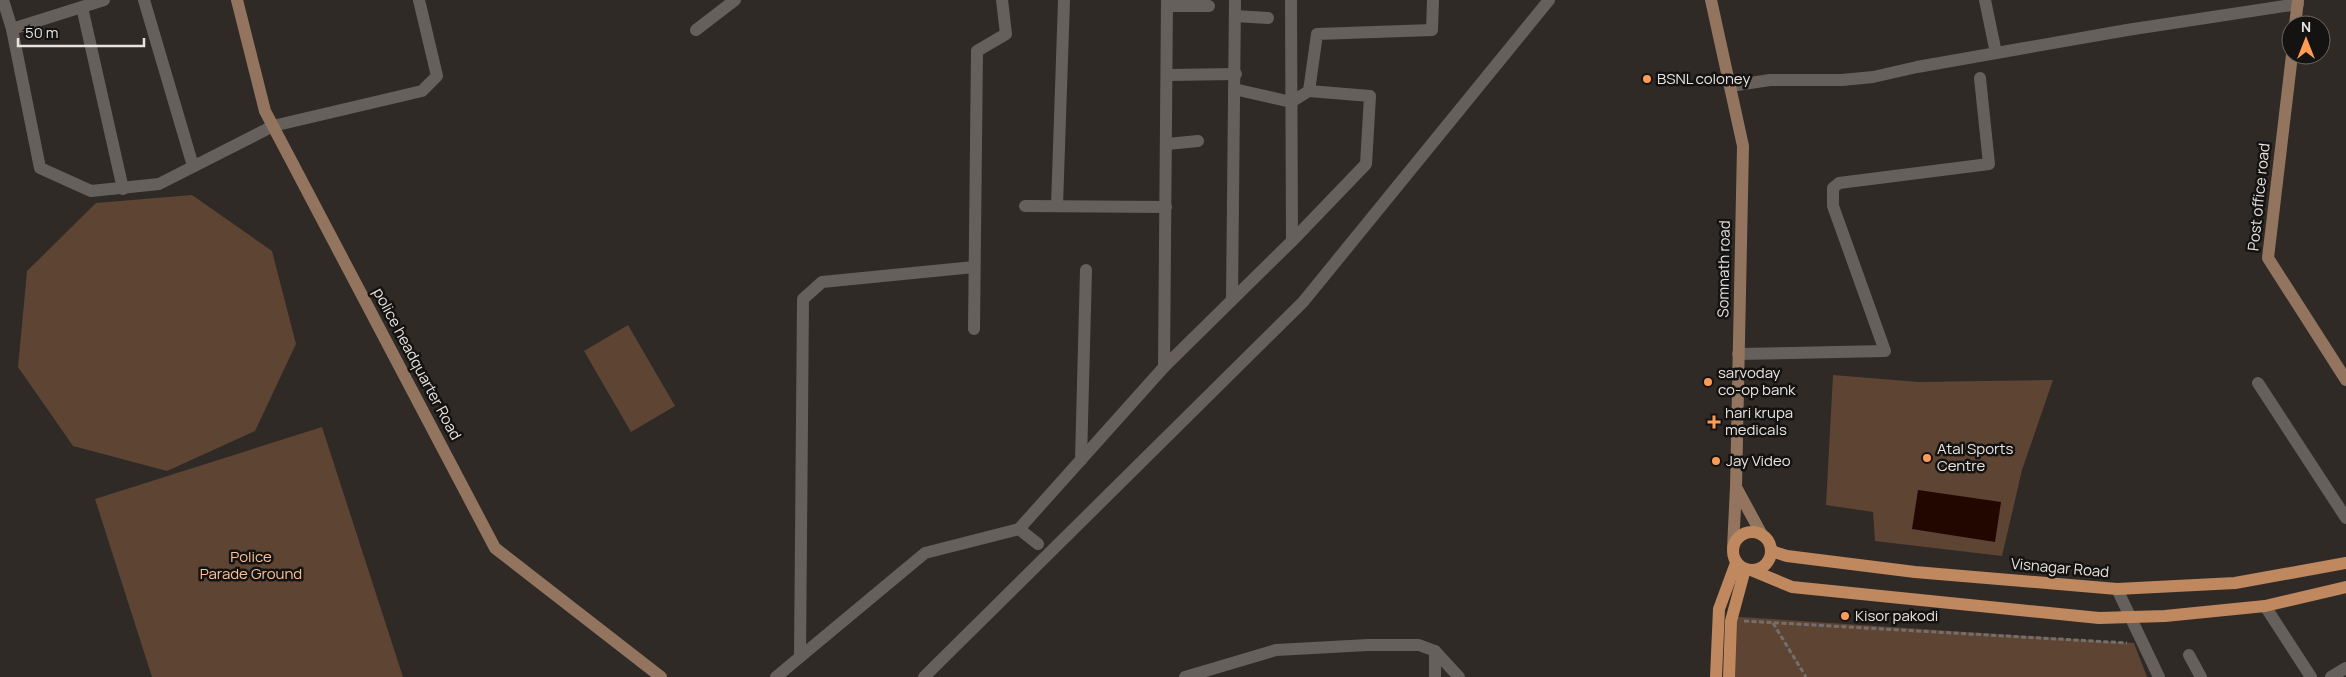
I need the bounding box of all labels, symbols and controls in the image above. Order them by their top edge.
scale bar [18,15,144,47]
north arrow [2281,15,2331,65]
text: N [2301,17,2311,36]
text: 50 m [25,22,59,43]
place label: BSNL coloney [1657,68,1750,89]
marker: BSNL coloney [1641,73,1653,85]
street label: Post office road [2242,142,2275,252]
street label: Somnath road [1712,220,1735,318]
street label: police headquarter Road [368,284,466,443]
place label: sarvoday co-op bank [1718,362,1796,400]
marker: sarvoday co-op bank [1702,376,1714,388]
place label: hari krupa medicals [1725,402,1793,440]
marker: hari krupa medicals [1707,415,1721,429]
place label: Atal Sports Centre [1937,438,2013,476]
place label: Jay Video [1726,450,1791,471]
marker: Atal Sports Centre [1921,452,1933,464]
marker: Jay Video [1710,455,1722,467]
park label: Police Parade Ground [200,546,302,584]
street label: Visnagar Road [2010,553,2110,582]
place label: Kisor pakodi [1855,605,1938,626]
marker: Kisor pakodi [1839,610,1851,622]

